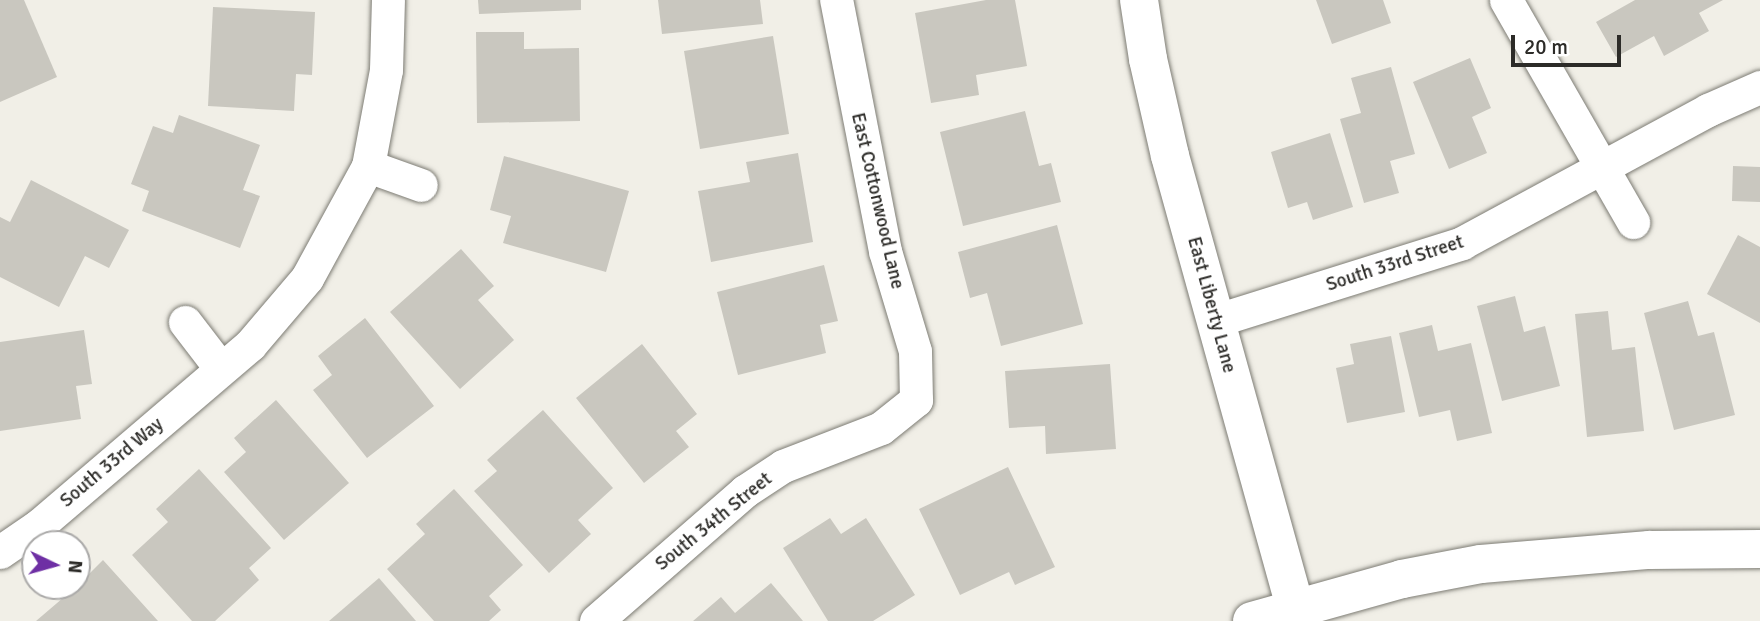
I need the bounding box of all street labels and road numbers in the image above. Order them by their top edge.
street label: East Cottonwood Lane [846,111,908,291]
street label: South 33rd Street [1323,231,1467,297]
street label: East Liberty Lane [1182,234,1240,376]
street label: South 33rd Way [56,413,168,513]
street label: South 34th Street [651,468,777,576]

